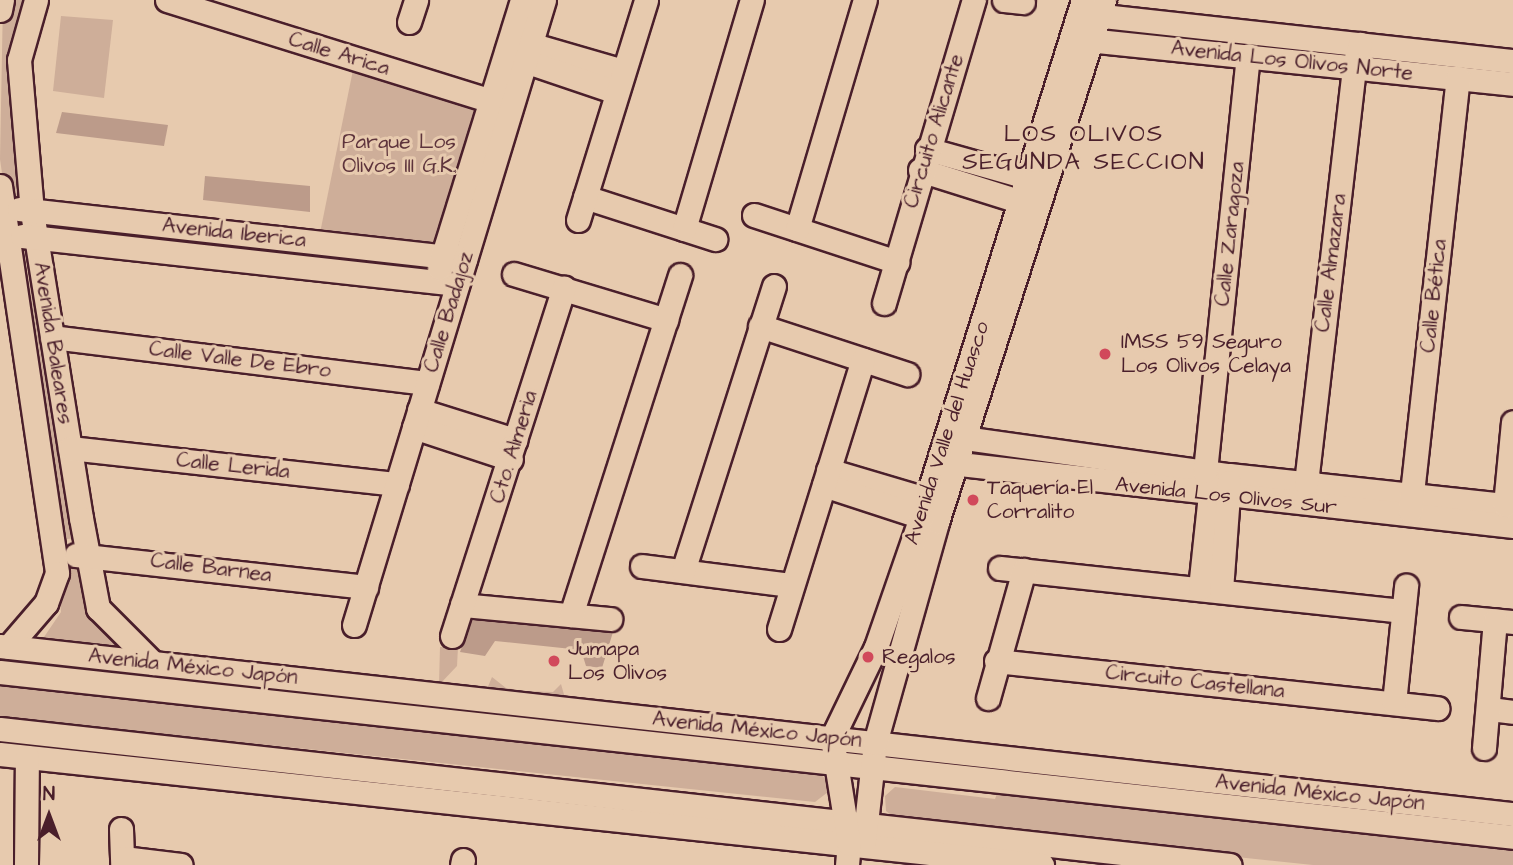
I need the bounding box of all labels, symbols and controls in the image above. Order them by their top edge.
street label: Calle Arica [286,27,392,81]
street label: Avenida Los Olivos Norte [1170,36,1414,86]
street label: Circuito Alicante [899,51,969,211]
district label: LOS OLIVOS SEGUNDA SECCION [964,121,1204,177]
park label: Parque Los Olivos III G.K. [342,129,456,179]
street label: Calle Zaragoza [1210,161,1250,307]
street label: Calle Almazara [1310,192,1352,334]
street label: Avenida Iberica [161,213,307,253]
street label: Calle Bética [1416,238,1452,354]
street label: Calle Badajoz [419,249,479,375]
street label: Avenida Baleares [28,260,78,426]
street label: Avenida Valle del Huasco [899,318,995,548]
place label: IMSS 59 Seguro Los Olivos Celaya [1121,329,1291,379]
street label: Calle Valle De Ebro [148,336,332,384]
marker: IMSS 59 Seguro Los Olivos Celaya [1095,344,1115,364]
street label: Cto. Almeria [485,388,543,506]
street label: Calle Lerida [175,448,291,484]
street label: Avenida Los Olivos Sur [1114,472,1338,520]
place label: Taquería El Corralito [987,475,1093,525]
marker: Taquería El Corralito [965,492,981,508]
street label: Calle Barnea [149,548,273,588]
place label: Jumapa Los Olivos [568,636,667,686]
street label: Avenida México Japón [87,643,299,691]
place label: Regalos [882,644,956,670]
marker: Regalos [860,649,876,665]
marker: Jumapa Los Olivos [546,653,562,669]
street label: Circuito Castellana [1104,660,1286,704]
street label: Avenida México Japón [651,706,863,754]
street label: Avenida México Japón [1214,769,1426,817]
north arrow [14,781,84,851]
text: N [43,781,55,808]

